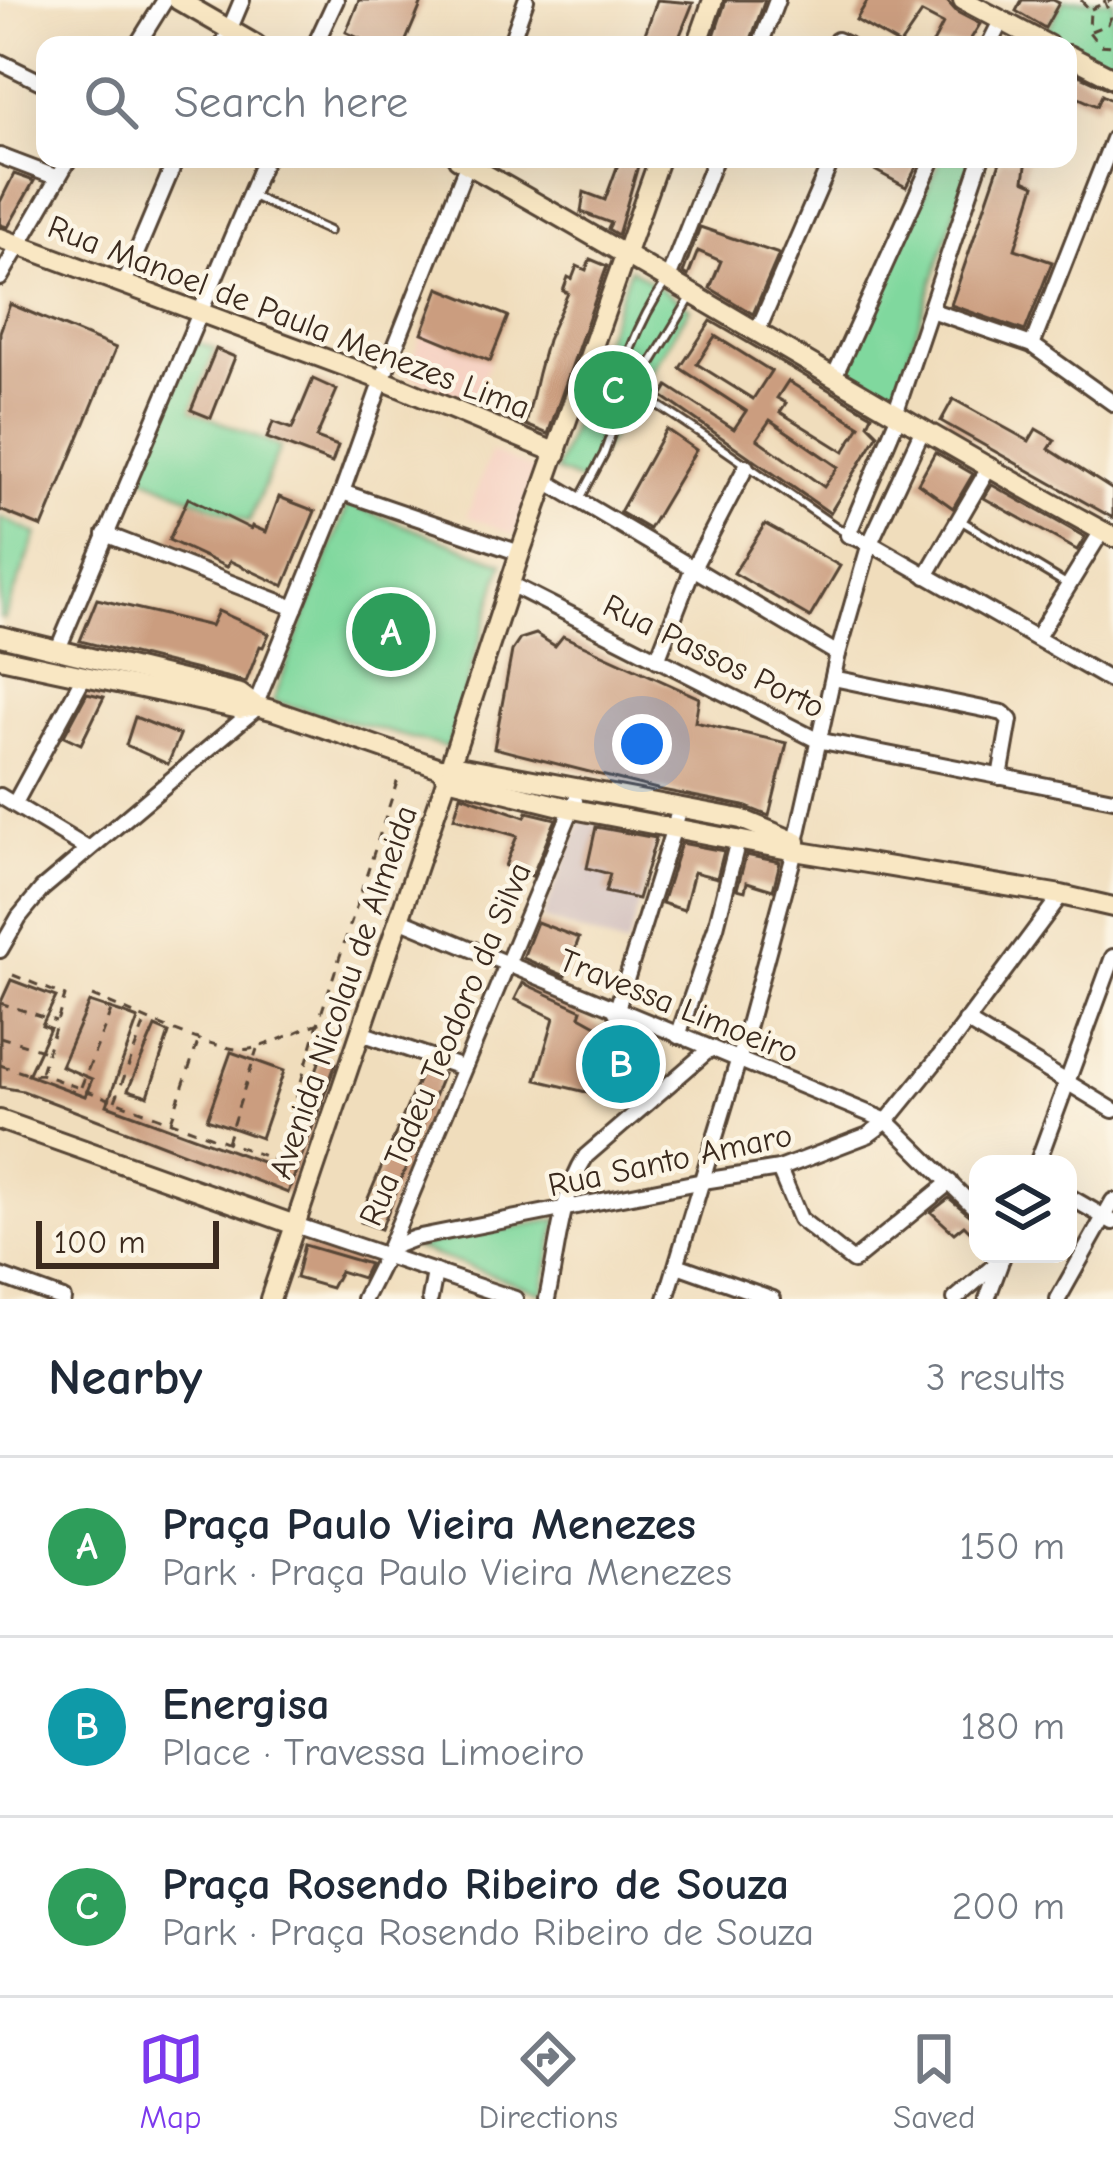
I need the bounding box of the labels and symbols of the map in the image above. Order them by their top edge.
street label: Rua Manoel de Paula Menezes Lima [43,207,535,427]
pin: C [574,345,652,435]
street label: Rua Passos Porto [597,586,831,726]
pin: A [352,587,430,677]
your location [612,714,672,774]
street label: Avenida Nicolau de Almeida [261,800,425,1184]
street label: Rua Tadeu Teodoro da Silva [351,857,539,1231]
street label: Travessa Limoeiro [554,941,804,1071]
pin: B [582,1019,660,1109]
street label: Rua Santo Amaro [544,1116,796,1204]
scale bar [36,1215,219,1268]

